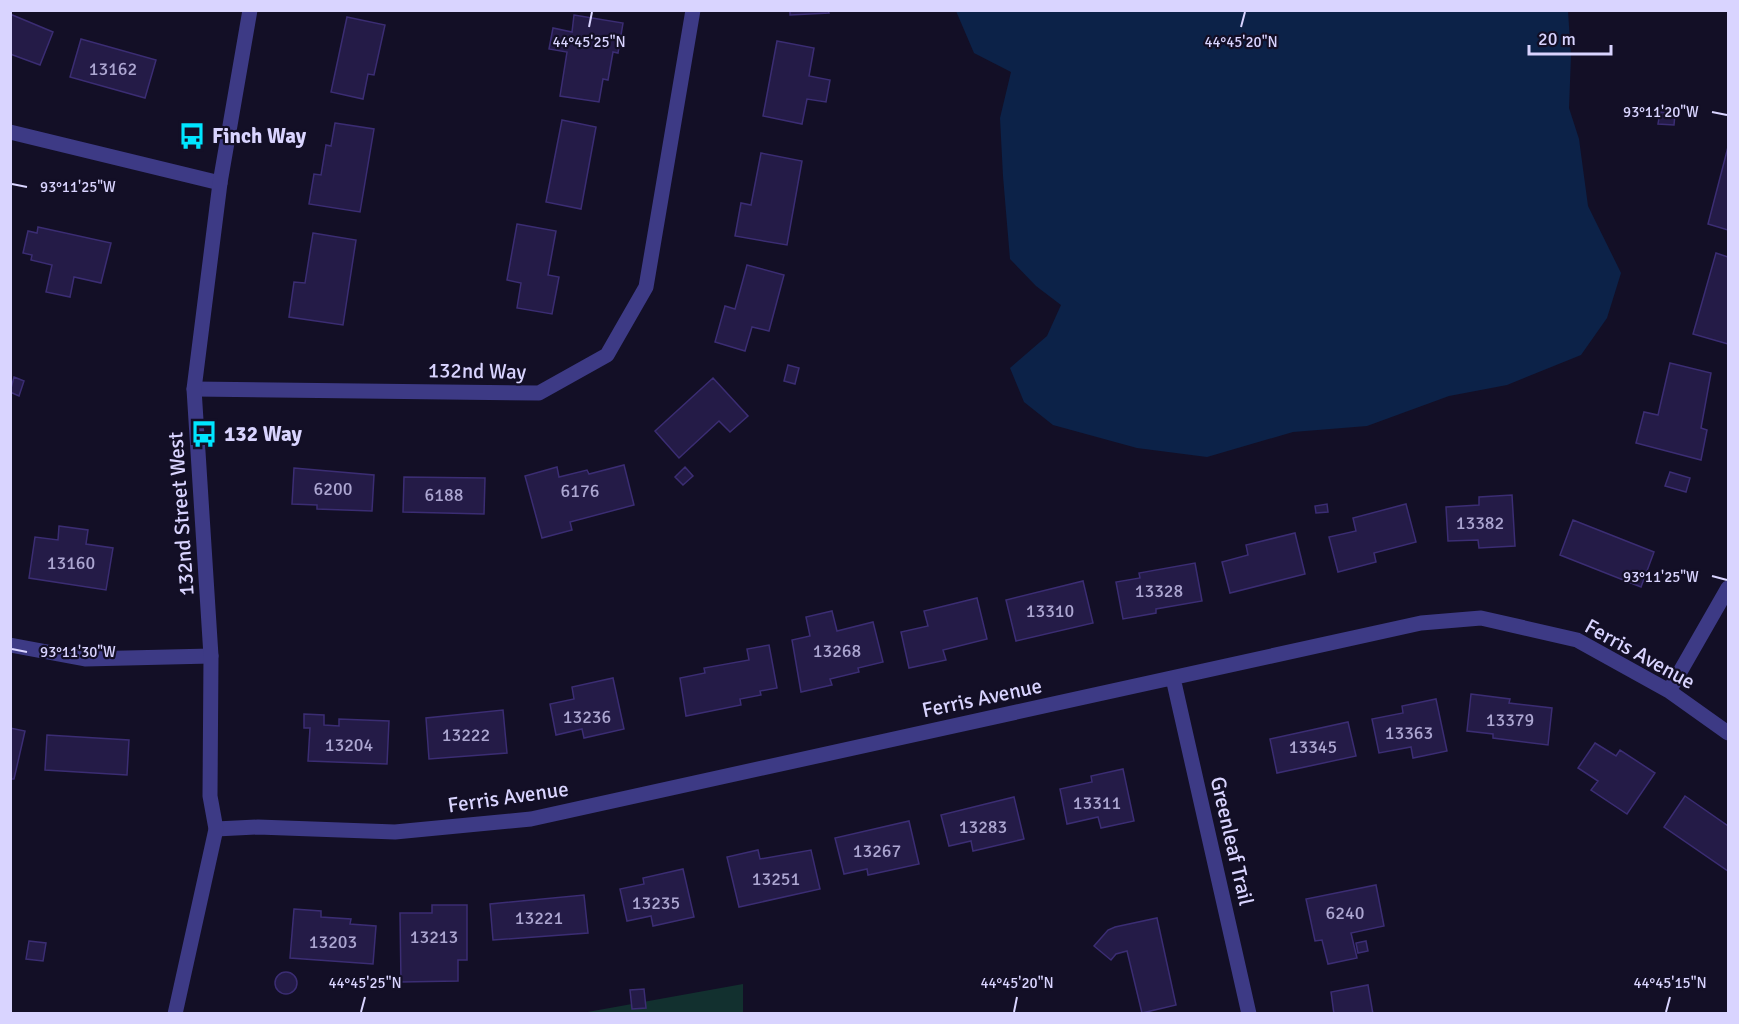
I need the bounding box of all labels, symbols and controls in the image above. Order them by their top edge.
scale bar [1529,18,1612,56]
text: 20 m [1538,28,1576,50]
text: 44°45'25"N [552,33,626,51]
text: 44°45'20"N [1204,33,1278,51]
house number: 13162 [89,58,137,80]
text: 93°11'20"W [1623,103,1699,121]
bus stop icon: Finch Way [177,121,207,151]
place label: Finch Way [212,123,307,149]
text: 93°11'25"W [40,178,116,196]
street label: 132nd Way [428,357,527,385]
bus stop icon: 132 Way [189,419,219,449]
place label: 132 Way [224,421,302,447]
street label: 132nd Street West [162,431,200,597]
house number: 6200 [314,478,352,500]
house number: 6176 [561,480,599,502]
house number: 6188 [425,484,463,506]
house number: 13382 [1456,512,1504,534]
house number: 13160 [47,552,95,574]
text: 93°11'25"W [1623,568,1699,586]
house number: 13328 [1135,580,1183,602]
house number: 13310 [1026,600,1074,622]
street label: Ferris Avenue [1580,613,1700,695]
house number: 13268 [813,640,861,662]
text: 93°11'30"W [40,643,116,661]
street label: Ferris Avenue [920,673,1044,723]
house number: 13236 [563,706,611,728]
house number: 13379 [1486,709,1534,731]
house number: 13363 [1385,722,1433,744]
house number: 13222 [442,724,490,746]
house number: 13204 [325,734,374,756]
house number: 13345 [1289,736,1337,758]
street label: Greenleaf Trail [1205,774,1259,908]
street label: Ferris Avenue [446,776,570,818]
house number: 13311 [1073,792,1121,814]
house number: 13283 [959,816,1007,838]
house number: 13267 [853,840,901,862]
house number: 13251 [752,868,800,890]
house number: 13235 [632,892,680,914]
house number: 6240 [1326,902,1364,924]
house number: 13221 [515,907,563,929]
house number: 13213 [410,926,458,948]
house number: 13203 [309,931,357,953]
text: 44°45'25"N [328,974,402,992]
text: 44°45'20"N [980,974,1054,992]
text: 44°45'15"N [1633,974,1707,992]

